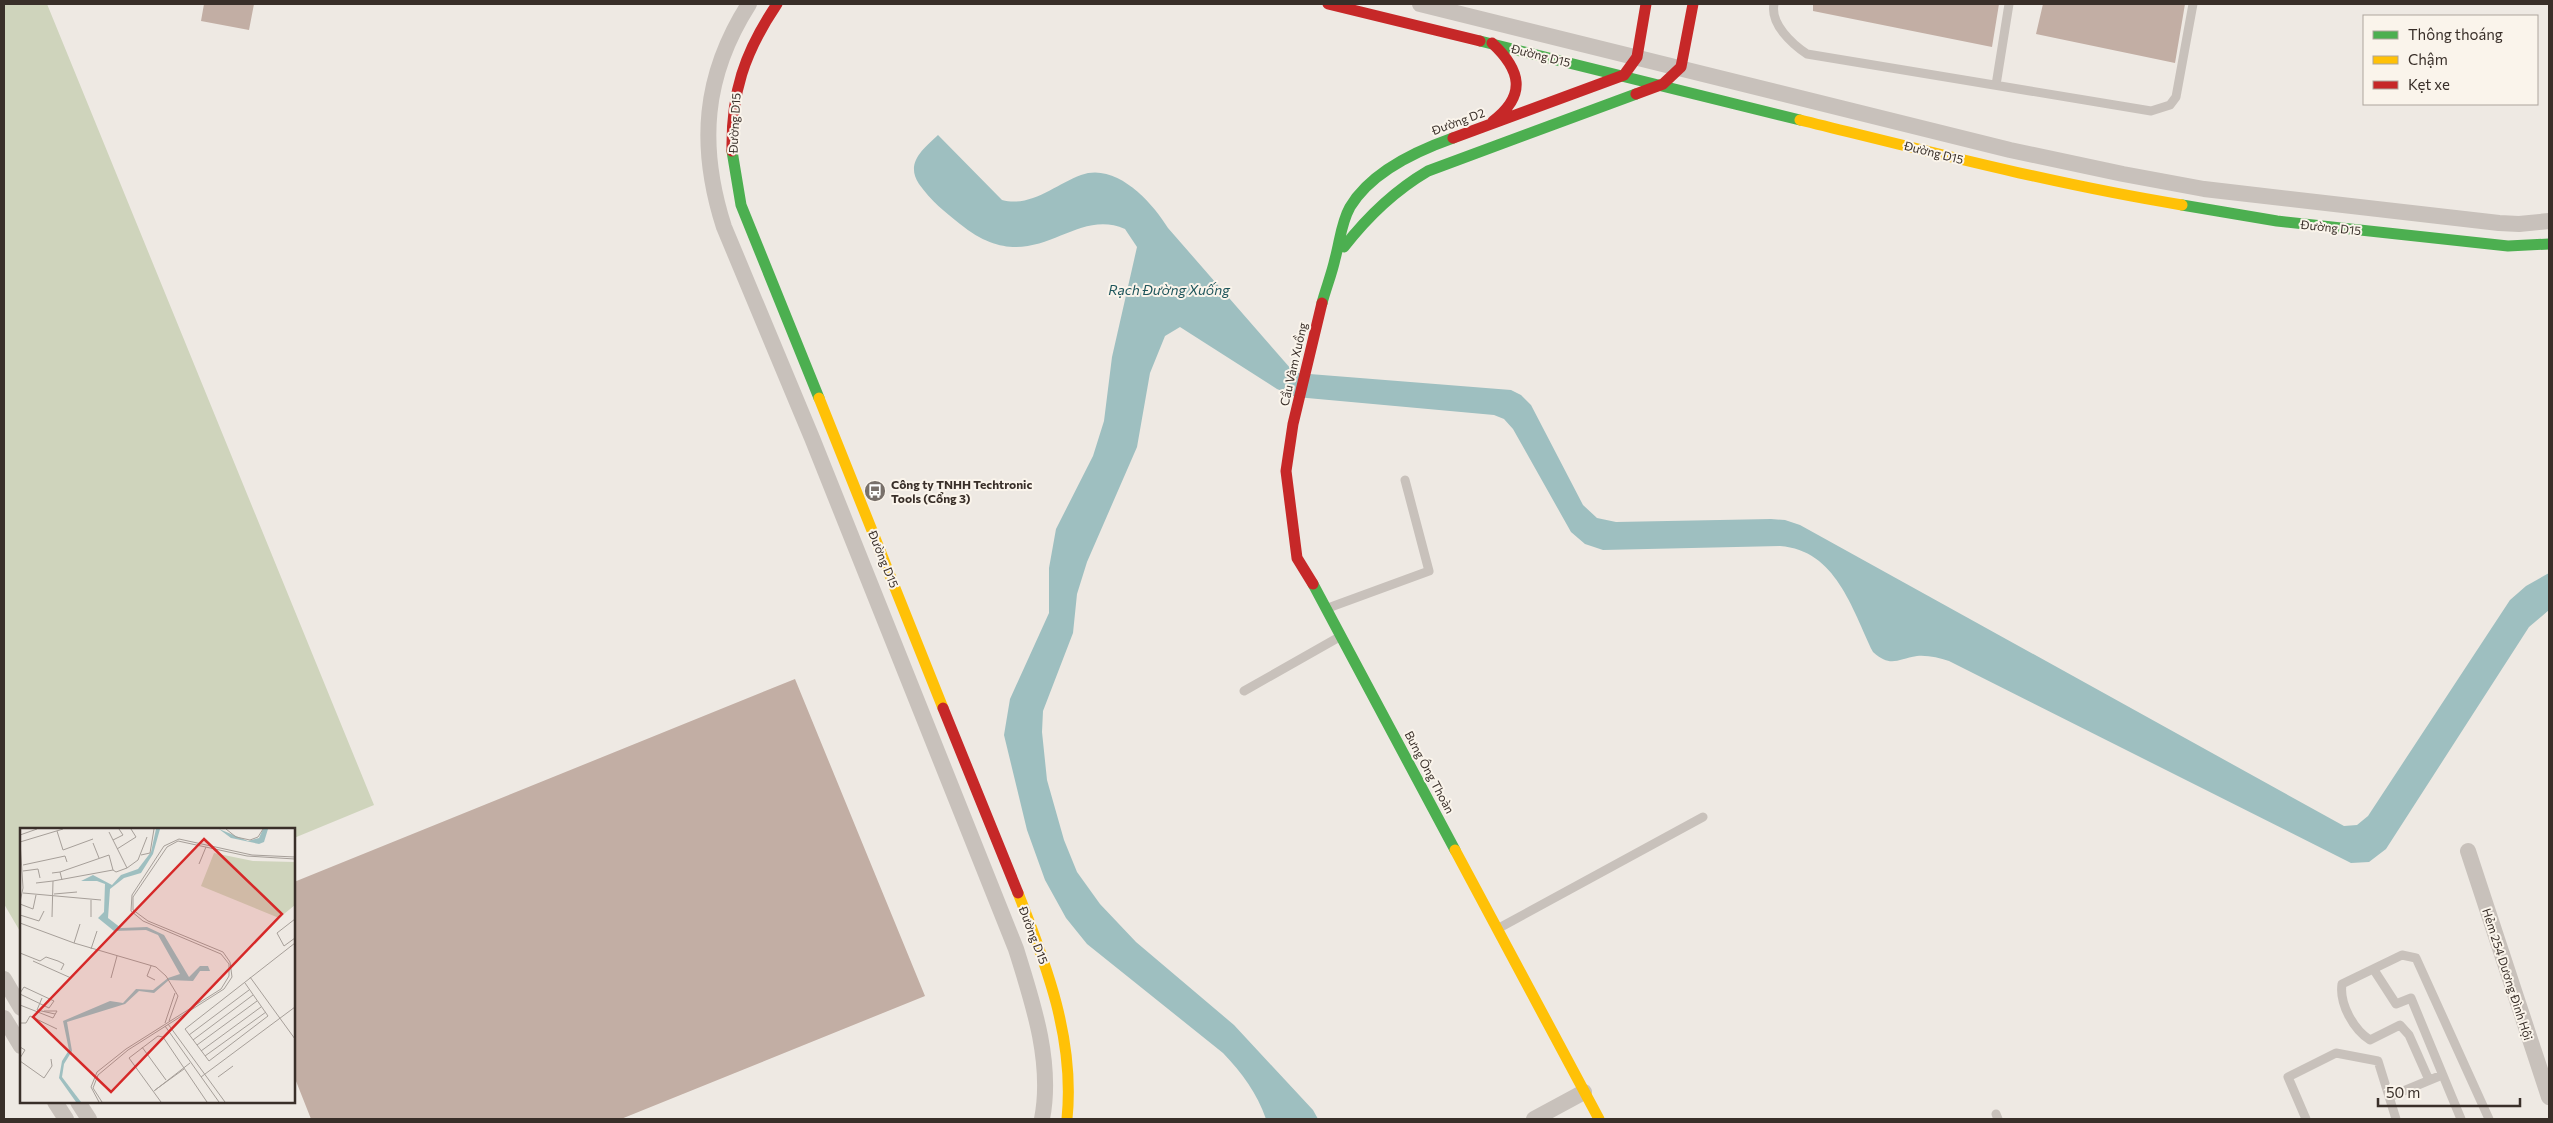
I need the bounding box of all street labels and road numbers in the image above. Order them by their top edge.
street label: Đường D15 [1509,41,1572,69]
street label: Đường D15 [725,92,743,155]
street label: Đường D2 [1429,105,1487,137]
street label: Đường D15 [1902,138,1965,166]
street label: Đường D15 [2299,217,2362,237]
street label: Cầu Vàm Xuồng [1277,320,1310,407]
street label: Đường D15 [866,527,902,590]
street label: Bưng Ông Thoàn [1402,728,1458,816]
street label: Đường D15 [1016,903,1051,966]
street label: Hẻm 254 Dương Đình Hội [2480,906,2536,1042]

